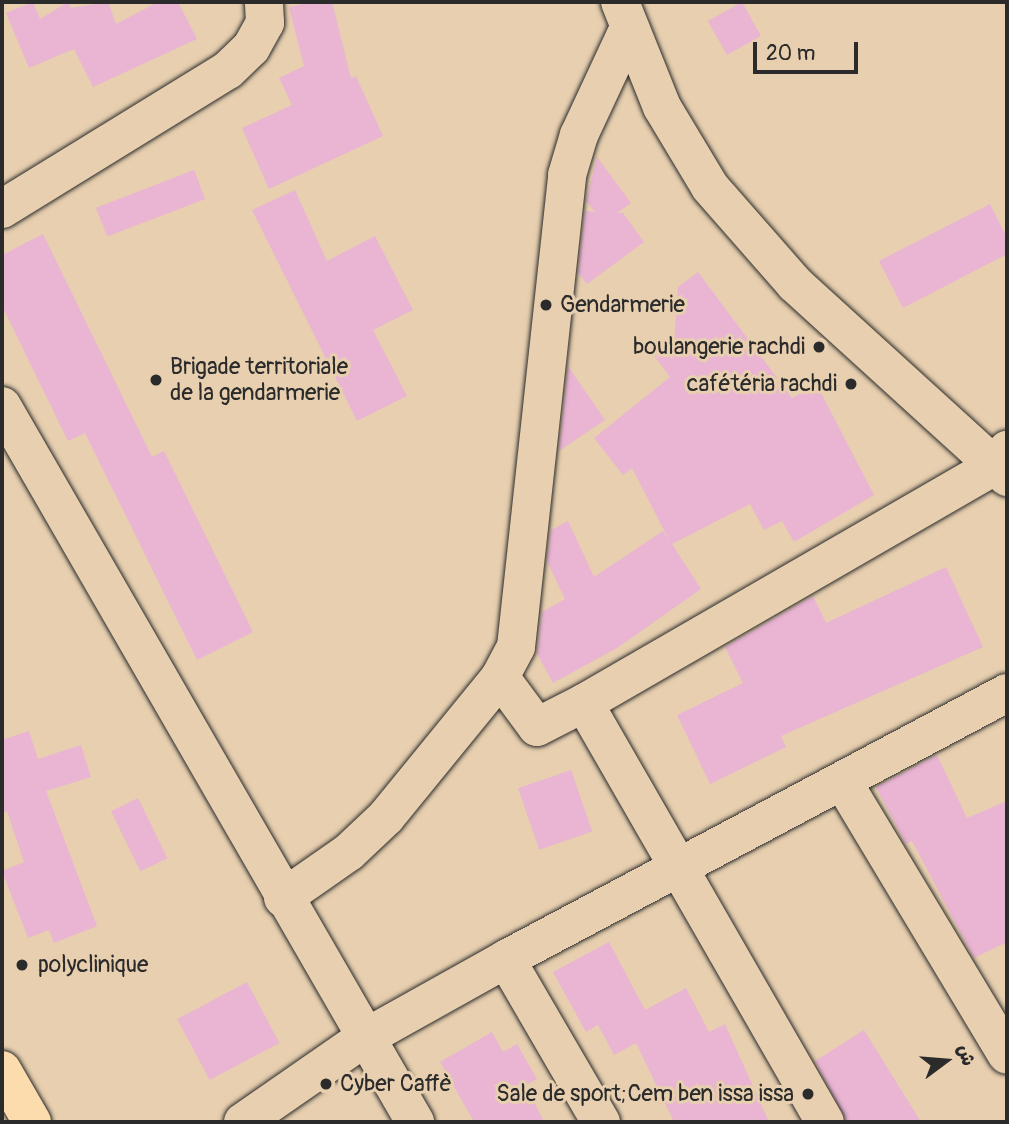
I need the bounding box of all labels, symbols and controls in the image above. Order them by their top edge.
scale bar [757,28,862,72]
text: 20 m [766,40,815,67]
place label: Gendarmerie [560,291,685,319]
marker: Gendarmerie [538,297,554,313]
place label: boulangerie rachdi [633,333,805,361]
marker: boulangerie rachdi [811,339,827,355]
place label: Brigade territoriale de la gendarmerie [170,353,348,407]
place label: cafétéria rachdi [687,370,837,398]
marker: Brigade territoriale de la gendarmerie [148,372,164,388]
marker: cafétéria rachdi [843,376,859,392]
place label: polyclinique [38,951,148,979]
marker: polyclinique [12,955,32,975]
north arrow [911,1026,981,1096]
text: ش [952,1042,981,1069]
place label: Cyber Caffè [340,1070,452,1098]
marker: Cyber Caffè [318,1076,334,1092]
place label: Sale de sport;Cem ben issa issa [496,1080,794,1108]
marker: Sale de sport;Cem ben issa issa [800,1086,816,1102]

